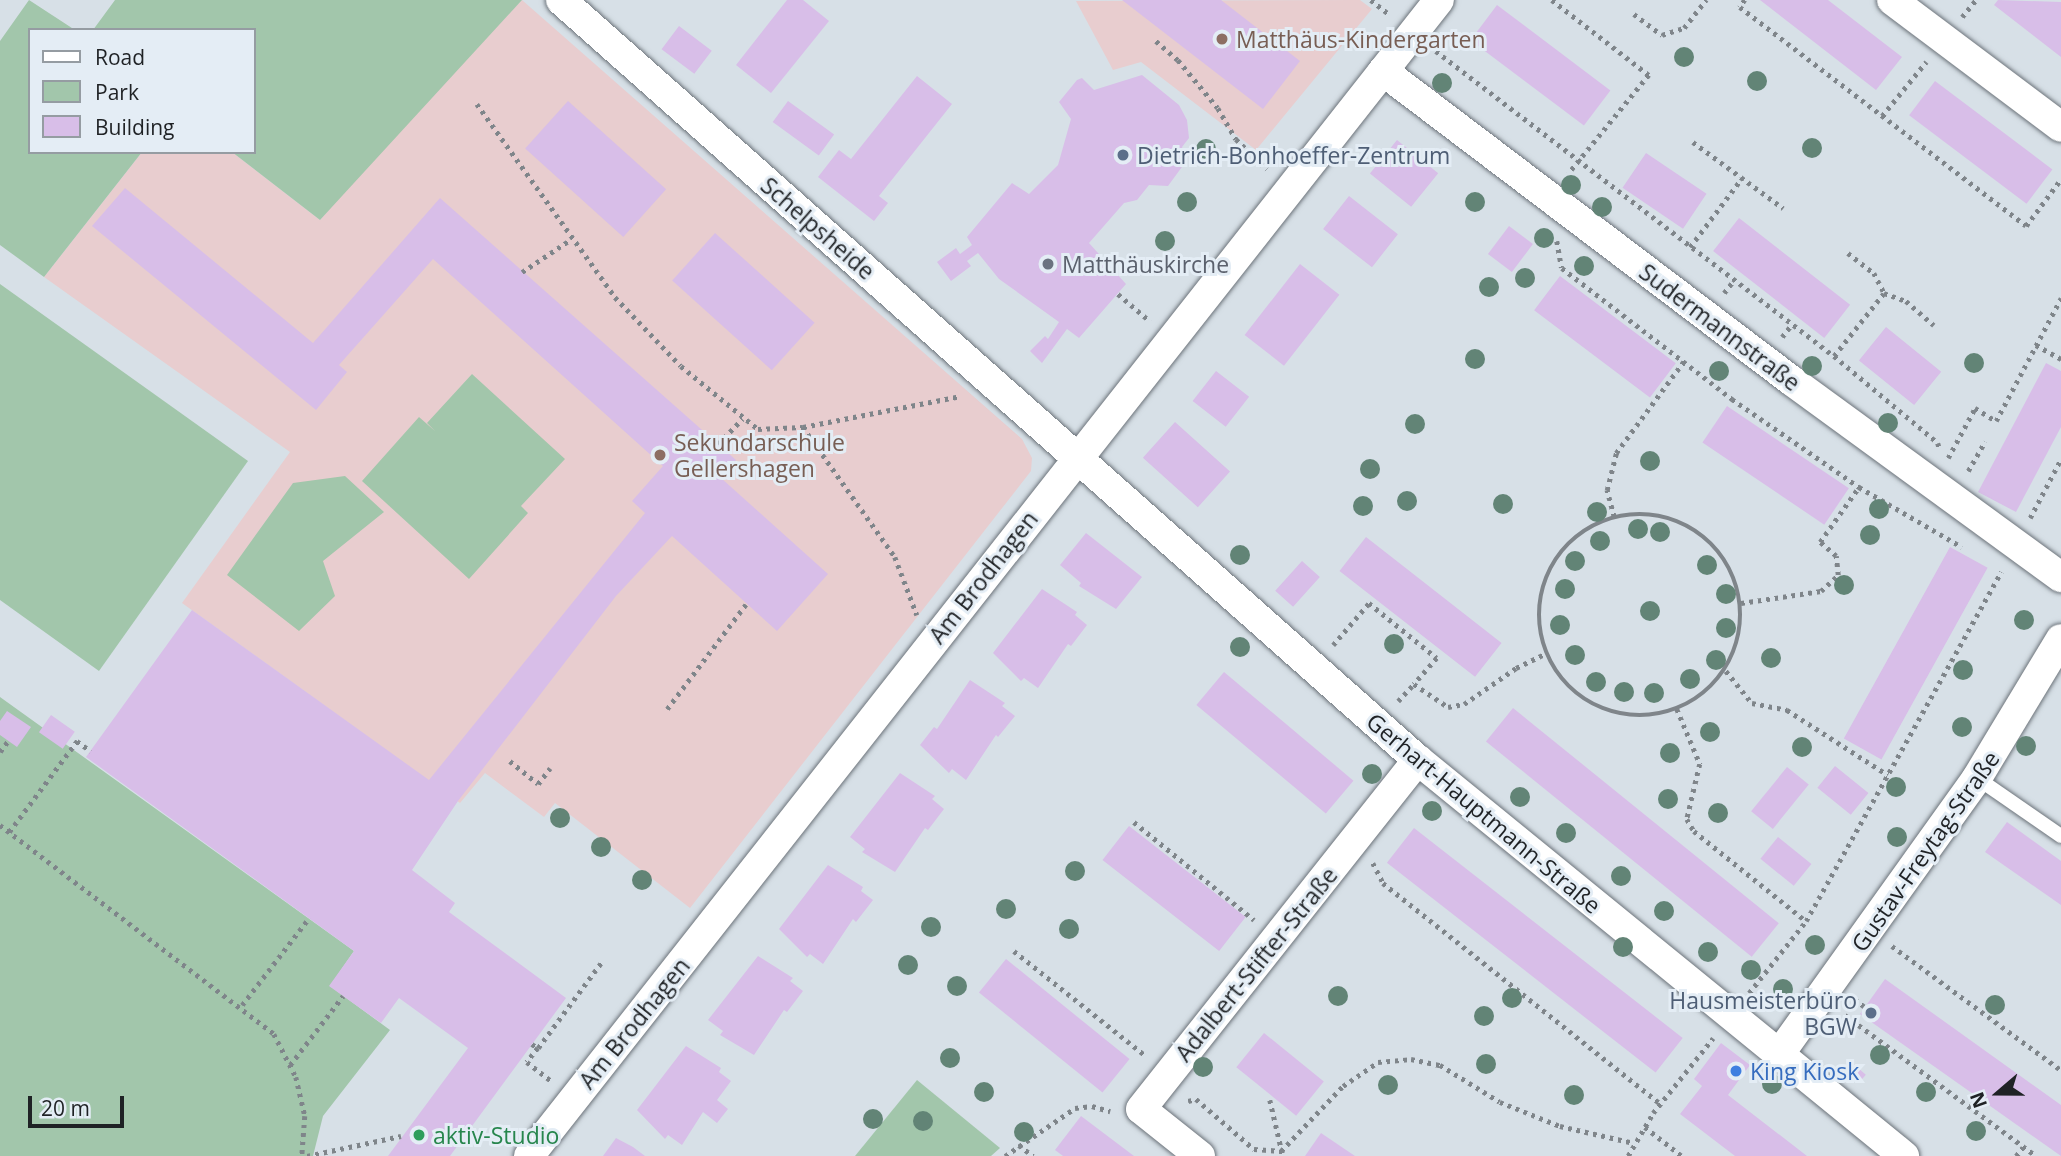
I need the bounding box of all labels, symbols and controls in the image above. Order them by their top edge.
place label: Matthäus-Kindergarten [1236,25,1485,53]
legend [28,28,256,154]
marker: Matthäus-Kindergarten [1214,31,1230,47]
text: Road [95,43,145,71]
text: Park [95,78,139,106]
text: Building [95,113,174,141]
place label: Dietrich-Bonhoeffer-Zentrum [1137,141,1450,169]
marker: Dietrich-Bonhoeffer-Zentrum [1115,147,1131,163]
street label: Schelpsheide [756,171,880,285]
place label: Matthäuskirche [1062,250,1229,278]
marker: Matthäuskirche [1040,256,1056,272]
street label: Sudermannstraße [1634,258,1806,396]
place label: Sekundarschule Gellershagen [674,428,845,482]
marker: Sekundarschule Gellershagen [652,447,668,463]
street label: Am Brodhagen [923,505,1043,649]
street label: Gerhart-Hauptmann-Straße [1361,707,1607,919]
street label: Gustav-Freytag-Straße [1845,745,2005,957]
street label: Adalbert-Stifter-Straße [1169,861,1343,1067]
street label: Am Brodhagen [573,952,695,1094]
place label: Hausmeisterbüro BGW [1669,986,1857,1040]
marker: Hausmeisterbüro BGW [1863,1005,1879,1021]
place label: King Kiosk [1750,1057,1859,1085]
north arrow [1963,1058,2033,1128]
marker: King Kiosk [1728,1063,1744,1079]
scale bar [32,1082,128,1126]
text: N [1963,1088,1993,1112]
text: 20 m [41,1094,90,1122]
place label: aktiv-Studio [433,1121,559,1149]
marker: aktiv-Studio [411,1127,427,1143]

